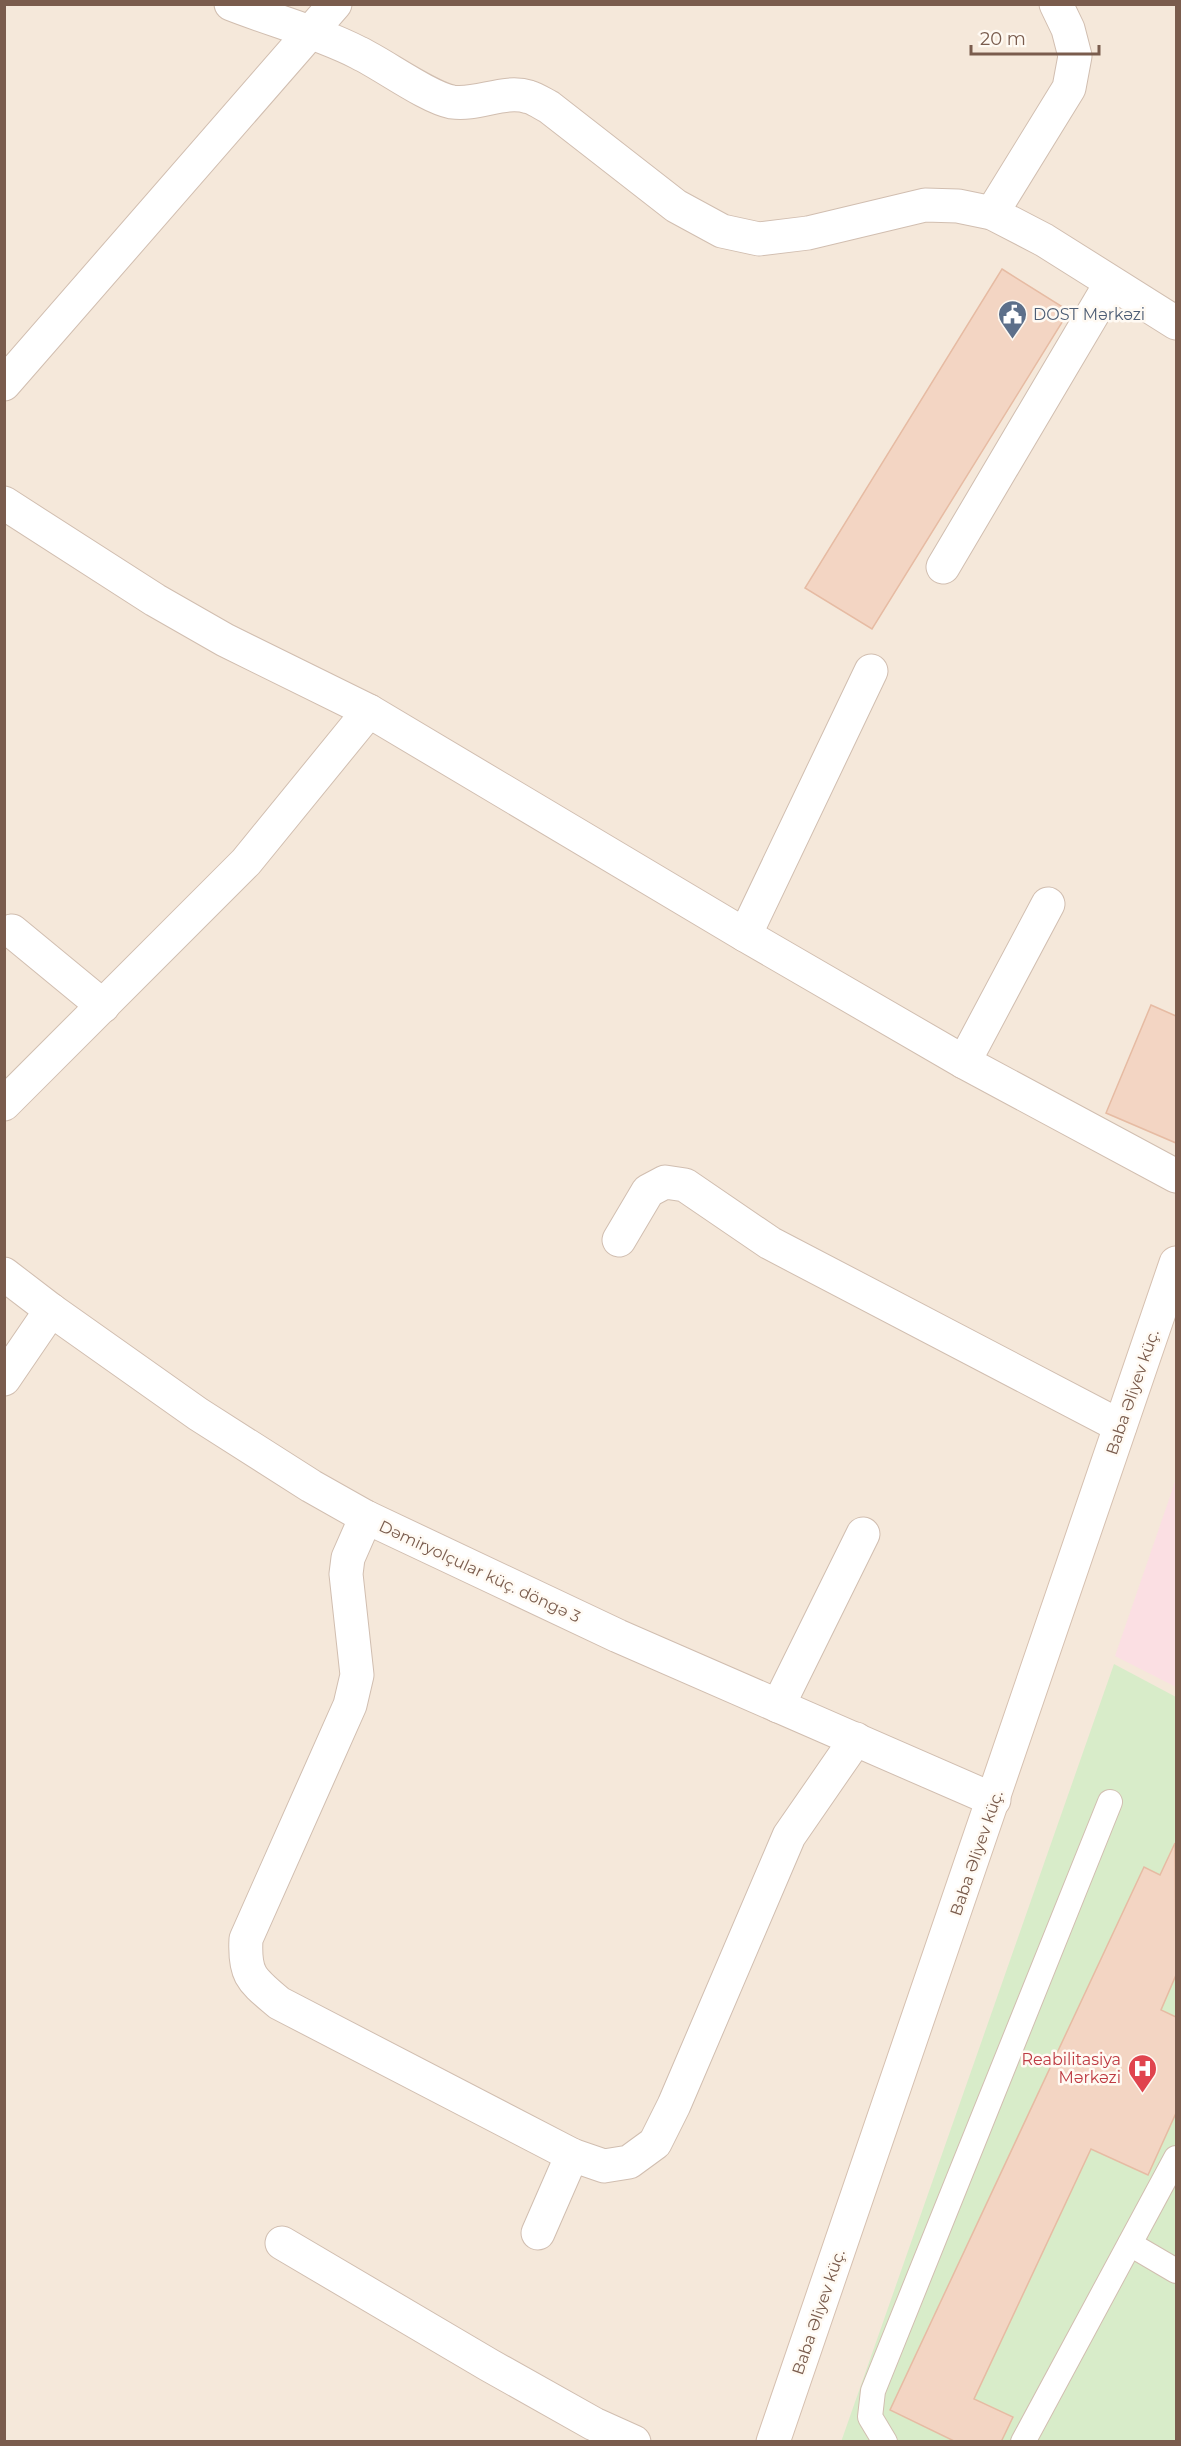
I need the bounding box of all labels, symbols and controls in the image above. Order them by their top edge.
scale bar [971,18,1098,56]
text: 20 m [980,28,1026,50]
public building icon: DOST Mərkəzi [996,298,1028,340]
place label: DOST Mərkəzi [1033,305,1145,324]
street label: Baba Əliyev küç. [1102,1327,1163,1457]
street label: Dəmiryolçular küç. döngə 3 [376,1516,583,1627]
street label: Baba Əliyev küç. [946,1788,1007,1918]
place label: Reabilitasiya Mərkəzi [1021,2050,1121,2087]
hospital icon: Reabilitasiya Mərkəzi [1126,2052,1158,2094]
street label: Baba Əliyev küç. [788,2247,849,2377]

